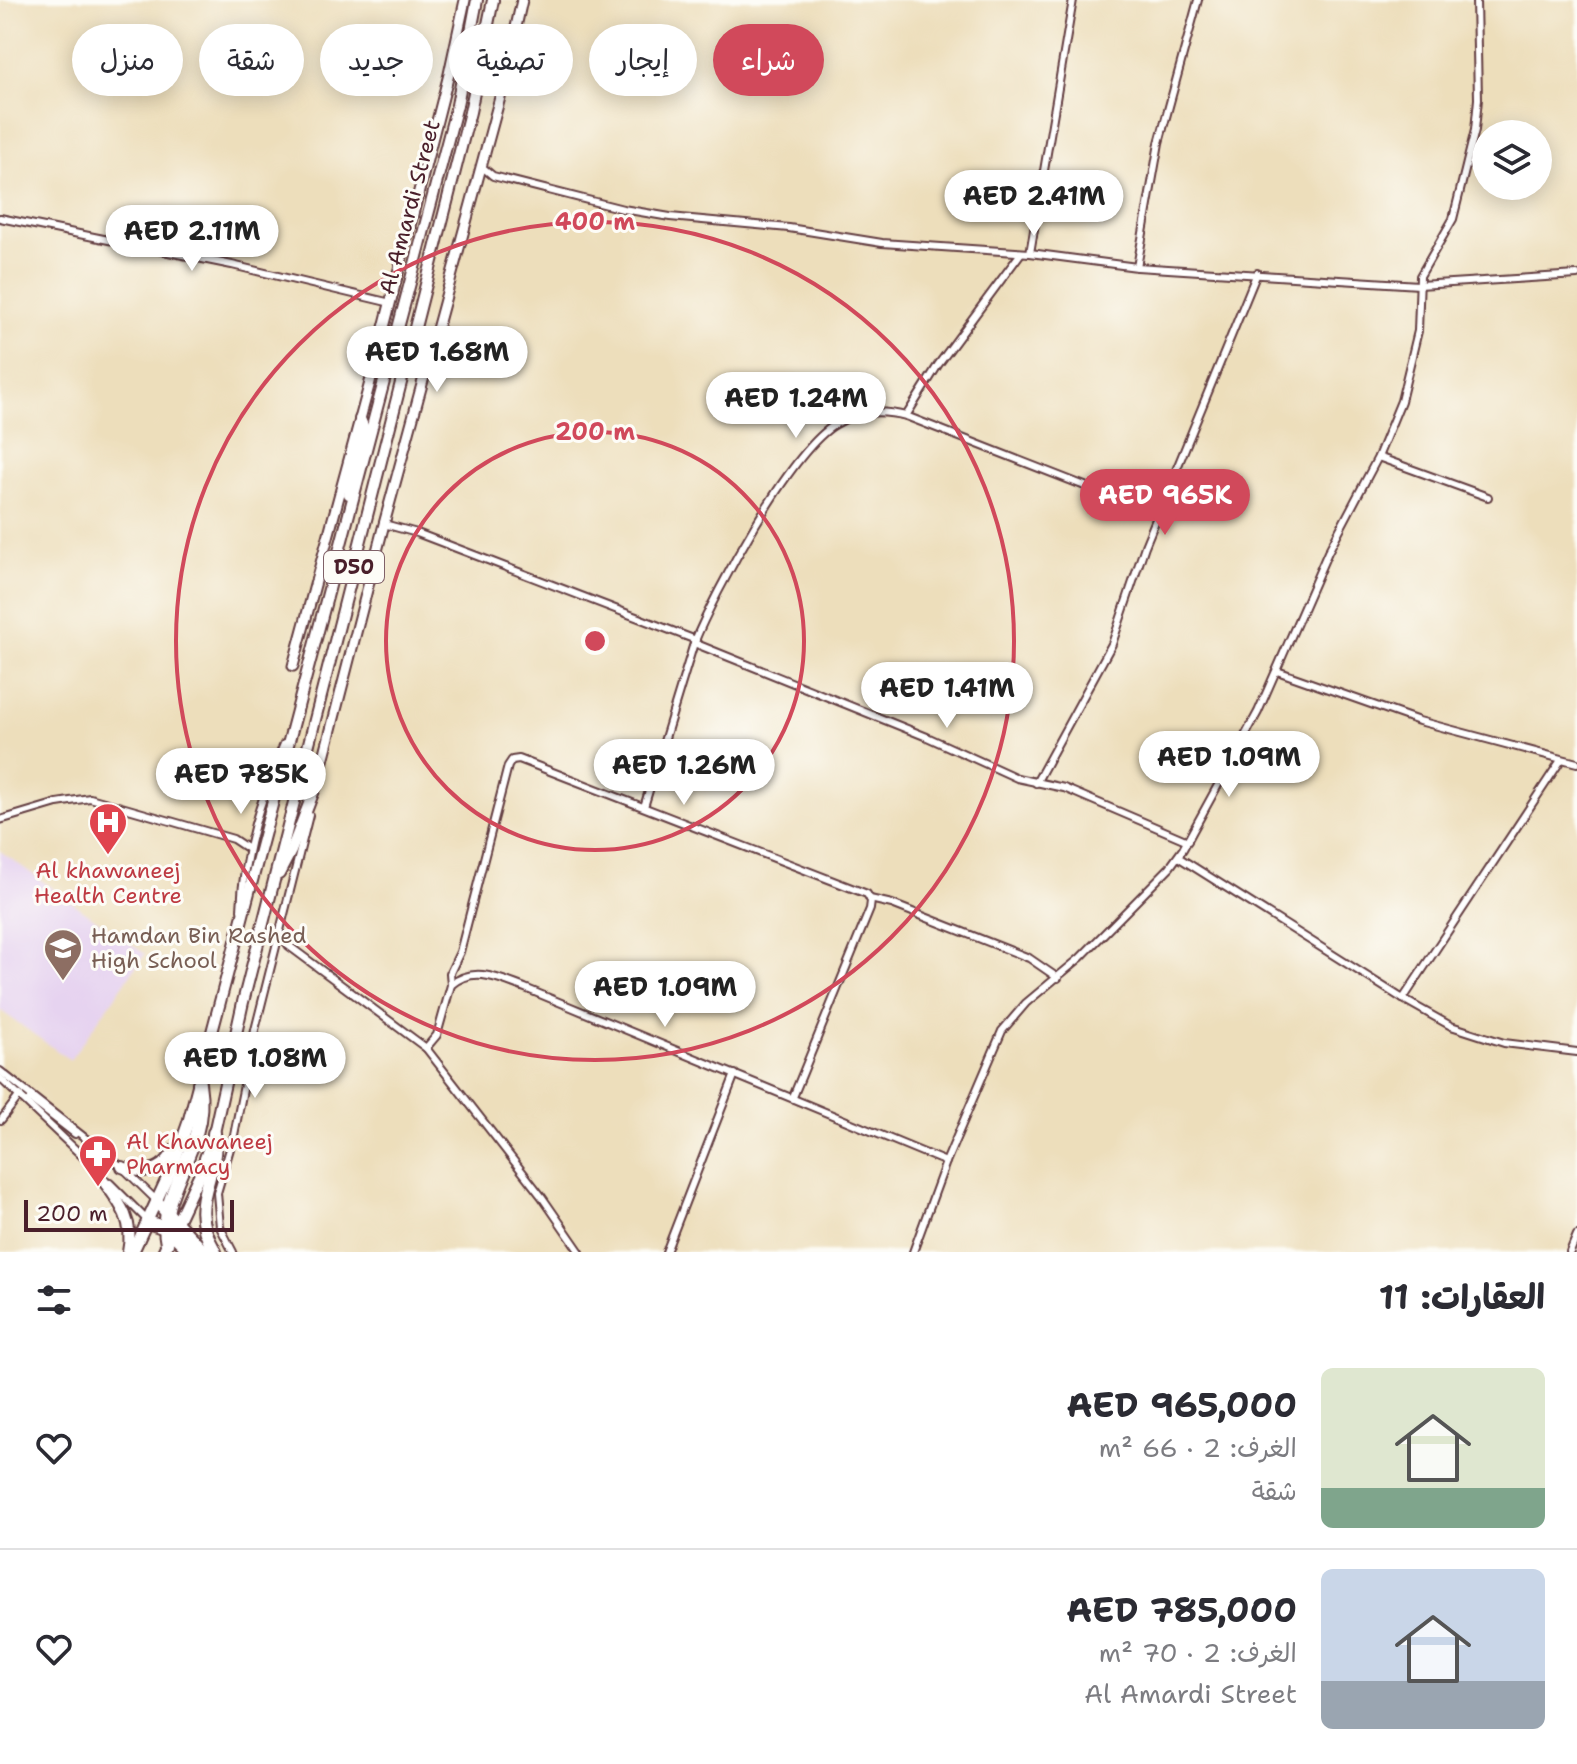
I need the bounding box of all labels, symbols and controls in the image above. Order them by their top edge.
chip: منزل [72,24,183,96]
chip: شقة [199,24,304,96]
chip: جديد [320,24,433,96]
chip: تصفية [449,24,573,96]
chip: إيجار [589,24,697,96]
chip: شراء [713,24,824,96]
street label: Al Amardi Street [372,116,447,298]
map controls [1472,120,1552,200]
button: layers [1472,120,1552,200]
pin: AED 2.41M [942,170,1126,238]
text: AED 2.41M [962,178,1106,213]
pin: AED 2.11M [100,205,284,273]
text: 400 m [555,206,635,238]
text: AED 2.11M [124,213,260,248]
pin: AED 1.68M [345,326,529,394]
text: AED 1.68M [365,334,509,369]
pin: AED 1.24M [704,372,888,440]
text: AED 1.24M [724,380,868,415]
text: 200 m [555,416,635,448]
pin: AED 965K [1082,469,1248,537]
text: AED 965K [1098,477,1232,512]
road number: D50 [324,551,384,583]
centre of rings [581,627,609,655]
pin: AED 1.41M [855,662,1039,730]
text: AED 1.41M [879,670,1015,705]
pin: AED 1.09M [1137,731,1321,799]
pin: AED 1.26M [592,739,776,807]
text: AED 1.09M [1157,739,1301,774]
text: AED 1.26M [612,747,756,782]
pin: AED 785K [158,748,324,816]
text: AED 785K [174,756,308,791]
hospital icon: Al khawaneej Health Centre [87,801,129,856]
place label: Al khawaneej Health Centre [34,856,182,910]
place label: Hamdan Bin Rashed High School [91,921,307,975]
school or university icon: Hamdan Bin Rashed High School [42,927,84,982]
pin: AED 1.09M [573,961,757,1029]
text: AED 1.09M [593,969,737,1004]
pin: AED 1.08M [163,1032,347,1100]
text: AED 1.08M [183,1040,327,1075]
place label: Al Khawaneej Pharmacy [126,1127,273,1181]
pharmacy icon: Al Khawaneej Pharmacy [77,1133,119,1188]
scale bar [24,1196,234,1232]
text: 200 m [36,1199,108,1228]
text: العقارات: 11 [1379,1274,1545,1320]
icon: filters [32,1278,76,1322]
text: AED 965,000 [1066,1382,1297,1428]
icon: home [1385,1400,1481,1496]
icon: heart [32,1426,76,1470]
text: الغرف: 2 · 66 m² [1099,1430,1297,1465]
text: شقة [1252,1473,1297,1508]
text: AED 785,000 [1066,1587,1297,1633]
icon: home [1385,1601,1481,1697]
icon: heart [32,1627,76,1671]
text: الغرف: 2 · 70 m² [1099,1635,1297,1670]
text: Al Amardi Street [1084,1676,1297,1711]

